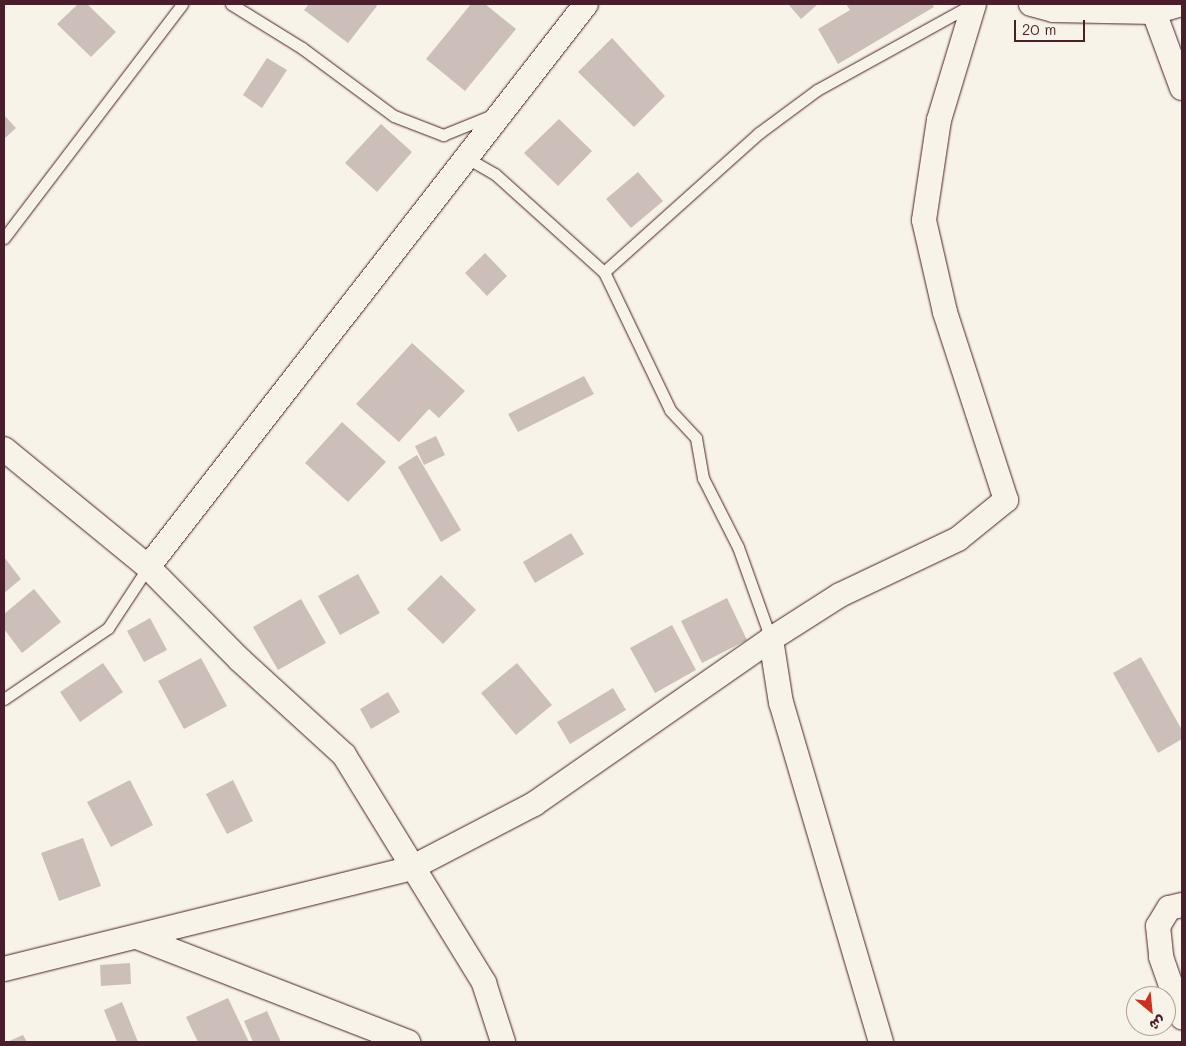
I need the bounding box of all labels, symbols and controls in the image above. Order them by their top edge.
scale bar [1016,10,1087,42]
text: 20 m [1022,19,1056,39]
north arrow [1126,986,1176,1036]
text: ش [1147,1012,1169,1036]

